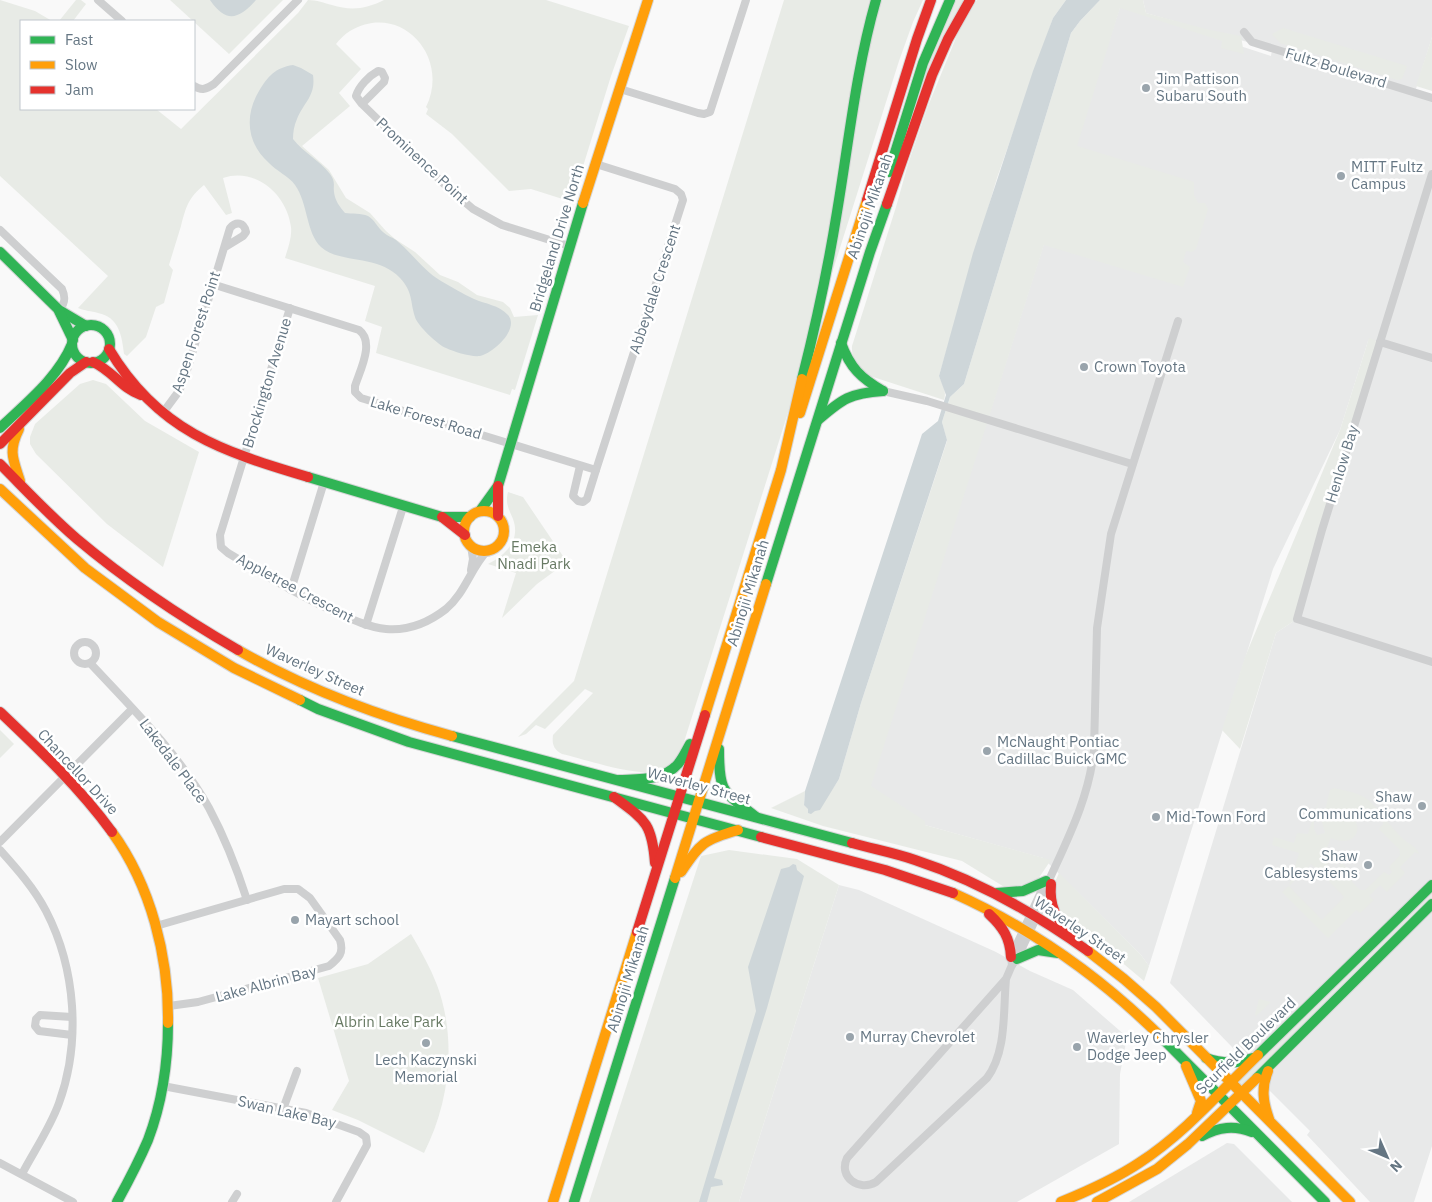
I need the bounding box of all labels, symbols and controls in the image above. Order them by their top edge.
legend [20,20,195,110]
text: Fast [65,30,93,49]
street label: Fultz Boulevard [1283,43,1389,92]
text: Slow [65,55,98,74]
place label: Jim Pattison Subaru South [1156,69,1247,105]
text: Jam [65,80,94,99]
marker: Jim Pattison Subaru South [1140,82,1152,94]
street label: Prominence Point [372,113,472,208]
street label: Abinojii Mikanah [843,150,897,261]
place label: MITT Fultz Campus [1351,157,1423,193]
street label: Bridgeland Drive North [525,162,588,314]
marker: MITT Fultz Campus [1335,170,1347,182]
street label: Abbeydale Crescent [625,222,684,356]
street label: Aspen Forest Point [167,269,224,395]
street label: Brockington Avenue [238,316,295,450]
place label: Crown Toyota [1094,357,1186,376]
marker: Crown Toyota [1078,361,1090,373]
street label: Lake Forest Road [368,392,484,443]
street label: Henlow Bay [1321,422,1362,505]
park label: Emeka Nnadi Park [497,537,571,573]
street label: Abinojii Mikanah [722,537,773,649]
street label: Appletree Crescent [233,549,357,626]
street label: Waverley Street [263,639,368,700]
street label: Lakedale Place [135,715,211,807]
street label: Chancellor Drive [34,725,123,819]
place label: McNaught Pontiac Cadillac Buick GMC [997,732,1127,768]
marker: McNaught Pontiac Cadillac Buick GMC [981,745,993,757]
street label: Waverley Street [645,763,753,808]
place label: Shaw Communications [1299,787,1412,823]
marker: Shaw Communications [1416,800,1428,812]
place label: Mid-Town Ford [1166,807,1266,826]
marker: Mid-Town Ford [1150,811,1162,823]
place label: Shaw Cablesystems [1264,846,1358,882]
marker: Shaw Cablesystems [1362,859,1374,871]
street label: Waverley Street [1031,892,1130,967]
place label: Mayart school [305,910,399,929]
marker: Mayart school [289,914,301,926]
street label: Abinojii Mikanah [602,923,653,1035]
street label: Lake Albrin Bay [213,961,319,1006]
street label: Scurfield Boulevard [1192,993,1300,1098]
park label: Albrin Lake Park [334,1012,444,1031]
place label: Murray Chevrolet [860,1027,975,1046]
place label: Waverley Chrysler Dodge Jeep [1087,1028,1209,1064]
marker: Murray Chevrolet [844,1031,856,1043]
marker: Lech Kaczynski Memorial [420,1037,432,1049]
marker: Waverley Chrysler Dodge Jeep [1071,1041,1083,1053]
place label: Lech Kaczynski Memorial [375,1050,477,1086]
street label: Swan Lake Bay [236,1091,339,1132]
north arrow [1362,1132,1412,1182]
text: N [1386,1156,1406,1176]

